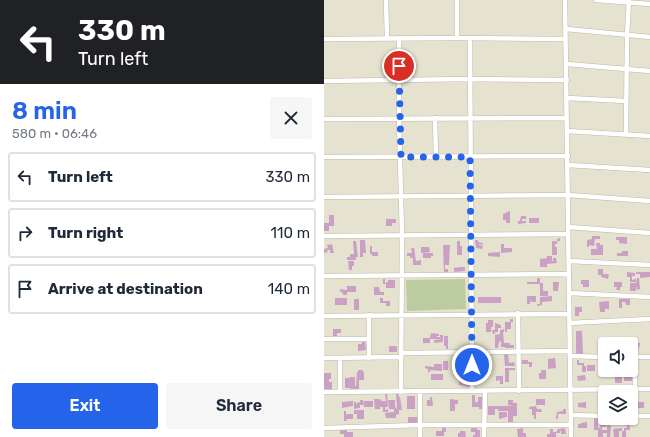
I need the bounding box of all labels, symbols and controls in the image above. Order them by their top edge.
text: 330 m [78,14,166,47]
icon: left [12,16,64,68]
text: Turn left [78,48,148,70]
pin [382,49,416,83]
icon: arrive [388,55,410,77]
text: 8 min [12,97,77,125]
button: close [270,97,312,139]
text: 580 m · 06:46 [12,126,97,141]
icon: left [14,166,36,188]
text: Turn left [48,168,113,186]
text: 330 m [265,168,310,186]
icon: right [14,222,36,244]
text: Turn right [48,224,123,242]
text: 110 m [271,224,310,242]
icon: arrive [14,278,36,300]
text: Arrive at destination [48,280,203,298]
text: 140 m [268,280,310,298]
map controls [598,337,638,425]
button: sound [598,337,638,377]
position arrow [451,344,493,386]
button: Exit [12,383,158,429]
button: Share [166,383,312,429]
button: layers [598,385,638,425]

